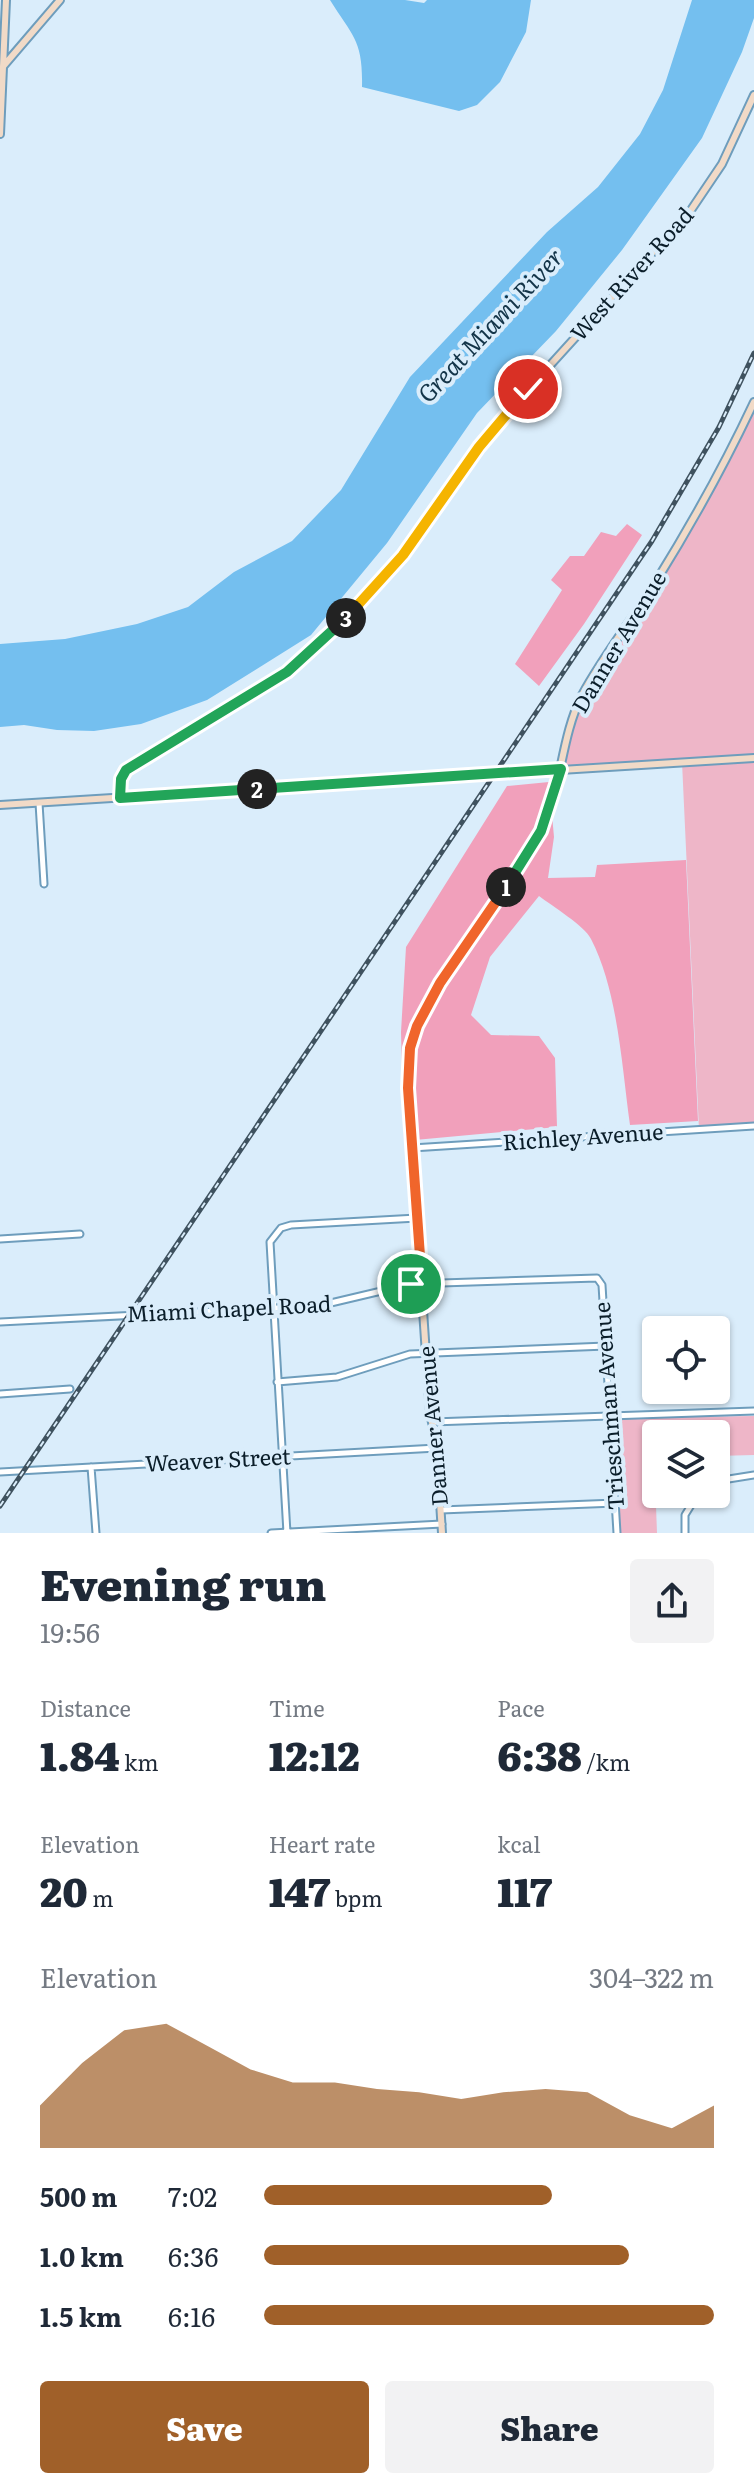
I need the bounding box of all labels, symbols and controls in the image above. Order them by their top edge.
street label: West River Road [562,199,700,347]
water label: Great Miami River [408,239,570,409]
pin [494,355,562,423]
icon: check [506,367,550,411]
street label: Danner Avenue [562,564,673,719]
pin: 3 [326,598,366,638]
text: 3 [340,601,352,634]
pin: 2 [237,769,277,809]
text: 2 [251,772,263,805]
pin: 1 [486,867,526,907]
text: 1 [501,870,511,903]
street label: Richley Avenue [501,1113,664,1158]
pin [377,1250,445,1318]
icon: arrive [389,1262,433,1306]
street label: Miami Chapel Road [126,1286,332,1329]
street label: Trieschman Avenue [584,1301,631,1511]
map controls [642,1316,730,1508]
button: locate [642,1316,730,1404]
street label: Danner Avenue [408,1345,455,1508]
button: layers [642,1420,730,1508]
street label: Weaver Street [144,1438,292,1479]
text: Evening run [40,1549,326,1615]
button: share [630,1559,714,1643]
text: 19:56 [40,1612,100,1651]
text: Distance [40,1691,131,1724]
text: Time [269,1691,325,1724]
text: Pace [497,1691,545,1724]
text: 1.84 [40,1724,120,1783]
text: 12:12 [269,1724,360,1783]
text: 6:38 [497,1724,582,1783]
text: km [120,1745,159,1778]
text: /km [582,1745,630,1778]
text: Elevation [40,1827,139,1860]
text: Heart rate [269,1827,375,1860]
text: kcal [497,1827,541,1860]
text: 20 [40,1860,88,1919]
text: 147 [269,1860,330,1919]
text: 117 [497,1860,552,1919]
text: m [88,1881,113,1914]
text: bpm [330,1881,383,1914]
text: Elevation [40,1957,158,1996]
text: 304–322 m [589,1957,714,1996]
text: 500 m [40,2176,117,2215]
text: 7:02 [168,2176,217,2215]
text: 1.0 km [40,2236,124,2275]
text: 6:36 [168,2236,218,2275]
text: 1.5 km [40,2296,122,2335]
text: 6:16 [168,2296,215,2335]
button: Save [40,2381,369,2473]
button: Share [385,2381,714,2473]

